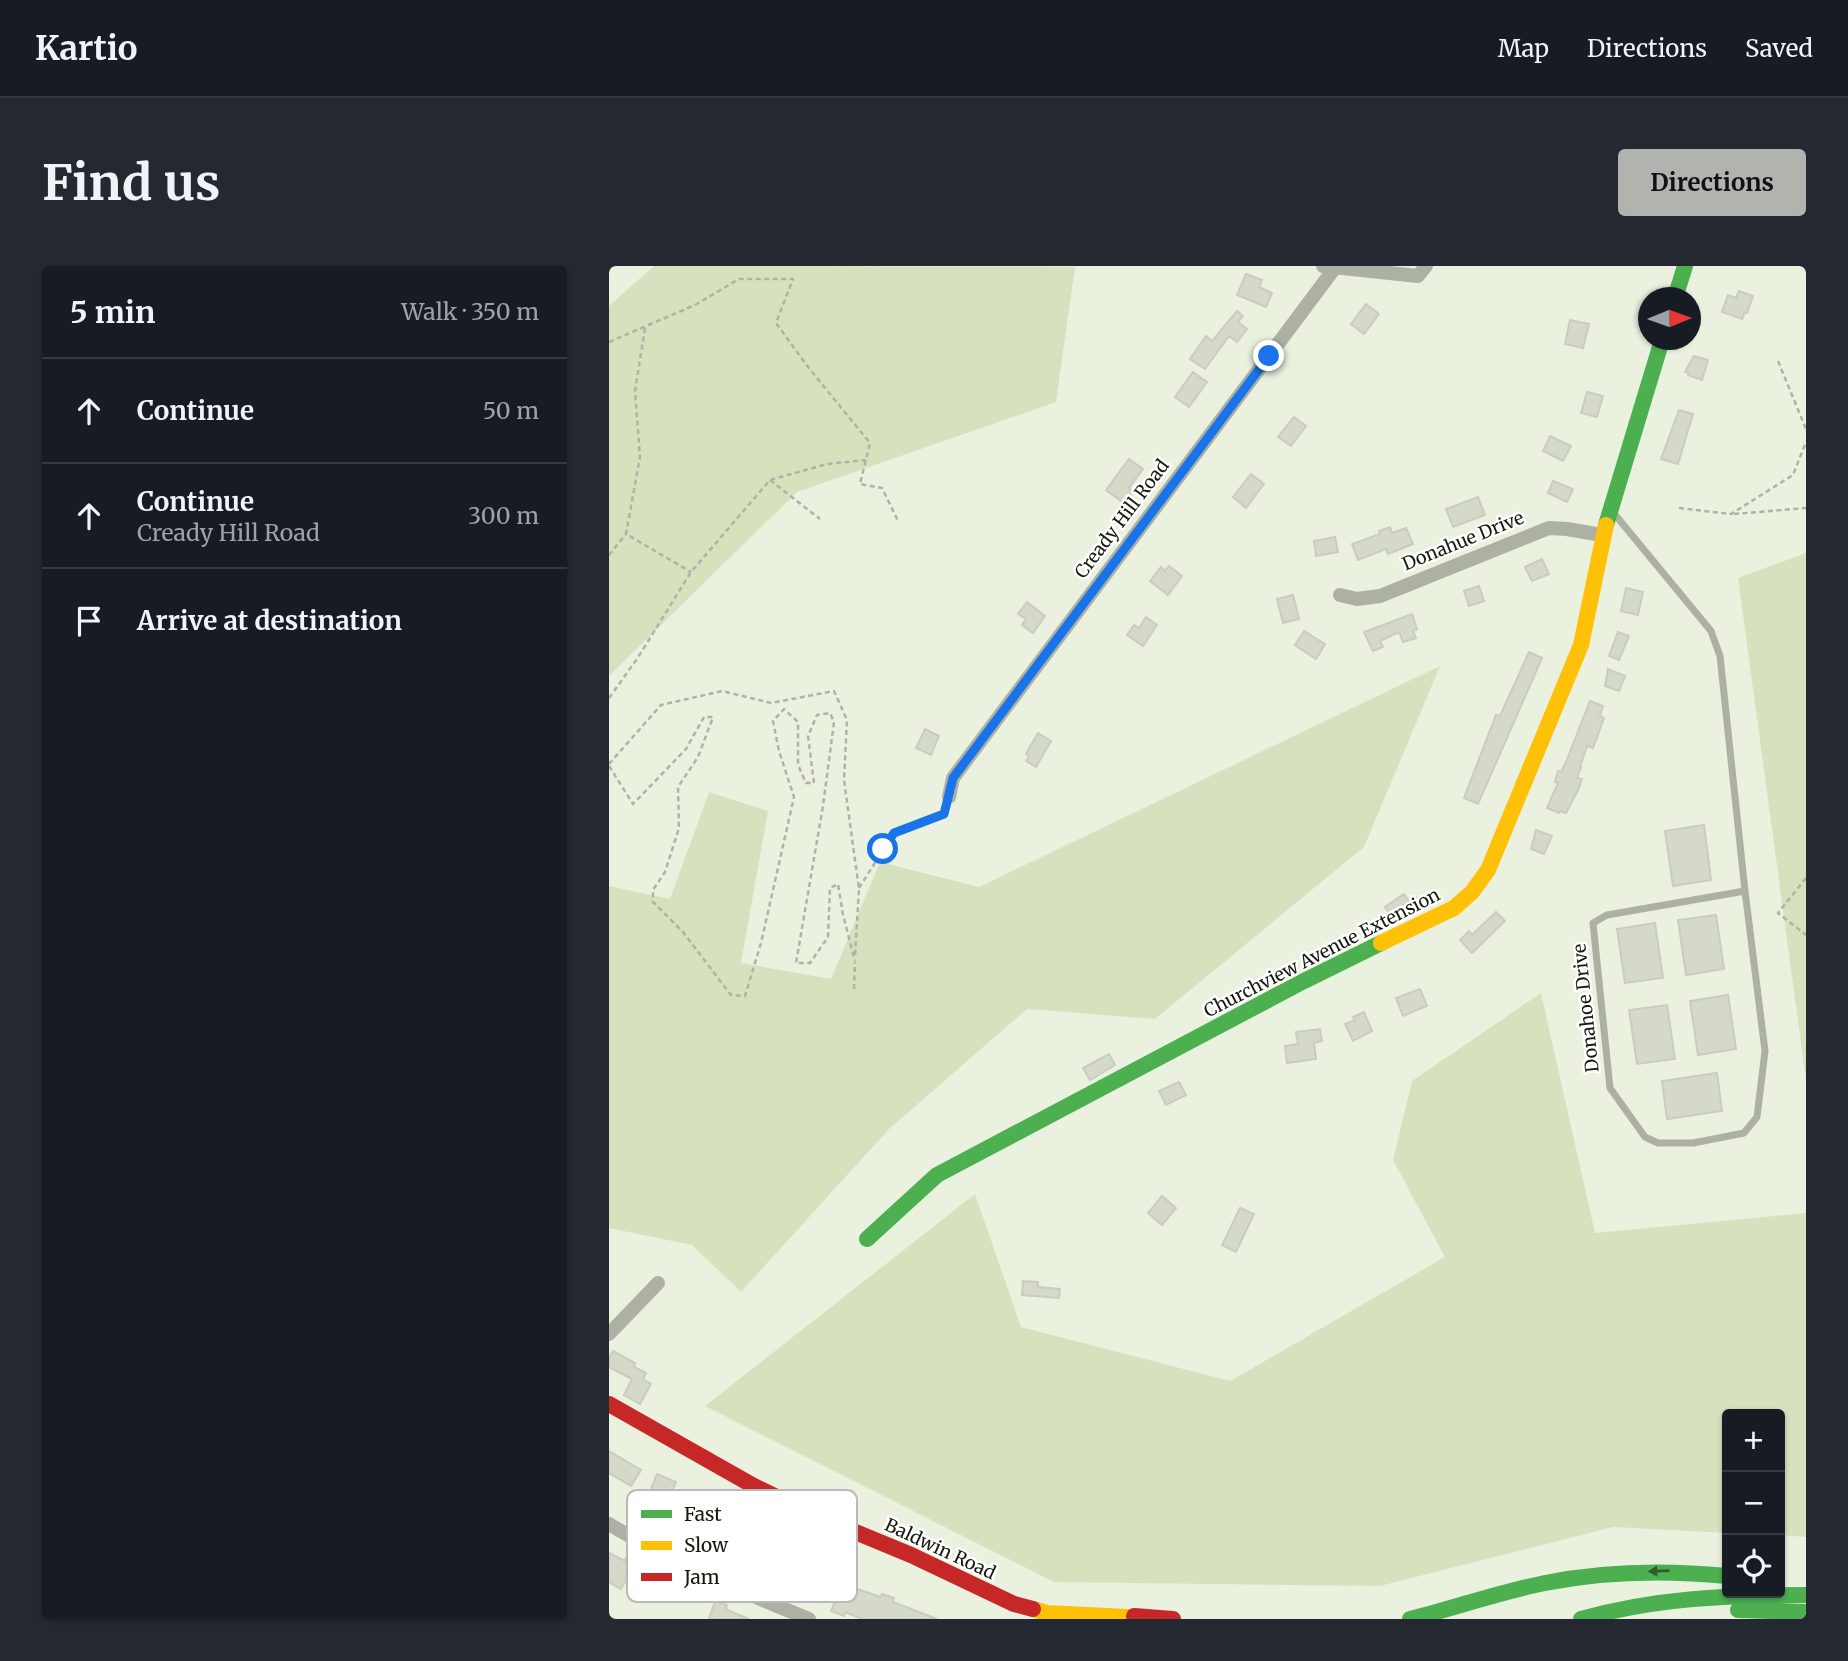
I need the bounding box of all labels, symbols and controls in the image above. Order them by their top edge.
text: Kartio [35,28,138,69]
text: Map [1498,33,1549,64]
text: Directions [1587,33,1707,64]
text: Saved [1745,33,1813,64]
button: Directions [1618,149,1806,216]
text: Find us [42,152,220,213]
north arrow [1638,287,1701,350]
text: 5 min [70,293,155,331]
text: Walk · 350 m [401,297,539,326]
route end [1253,340,1284,371]
icon: ahead [70,392,108,430]
text: Continue [137,394,254,427]
text: 50 m [483,396,539,425]
street label: Cready Hill Road [1069,455,1174,583]
text: Continue [137,485,254,518]
icon: ahead [70,497,108,535]
text: 300 m [468,501,539,530]
street label: Donahue Drive [1399,506,1527,575]
text: Cready Hill Road [137,518,320,547]
icon: arrive [70,602,108,640]
text: Arrive at destination [137,604,402,637]
route start [867,833,898,864]
street label: Churchview Avenue Extension [1200,883,1444,1022]
street label: Donahoe Drive [1567,943,1604,1074]
map controls [1722,1409,1785,1598]
button: + [1722,1409,1785,1472]
button: − [1722,1472,1785,1535]
legend [627,1490,857,1602]
text: Fast [684,1502,722,1526]
street label: Baldwin Road [881,1513,999,1584]
text: Slow [684,1533,729,1557]
button: locate [1722,1535,1785,1598]
text: Jam [683,1565,720,1589]
one-way arrow [1648,1566,1670,1577]

